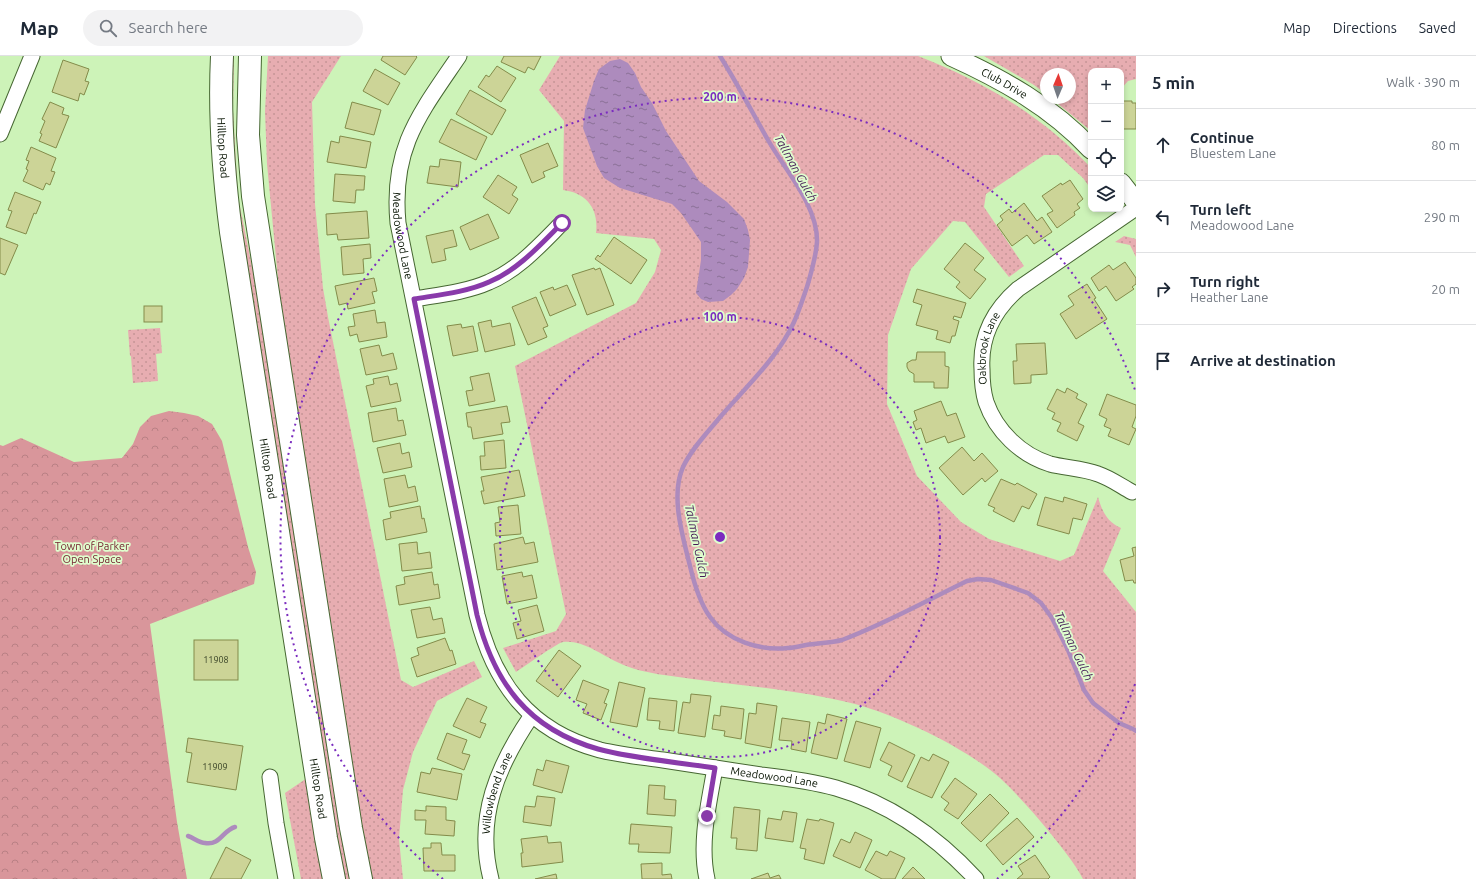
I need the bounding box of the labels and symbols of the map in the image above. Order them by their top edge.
street label: Club Drive [979,66,1030,101]
north arrow [1040,68,1076,104]
text: 200 m [703,90,737,103]
street label: Hilltop Road [215,117,231,179]
water label: Tallman Gulch [772,132,820,204]
street label: Meadowood Lane [391,192,415,280]
route start [553,214,571,232]
text: 100 m [703,310,737,323]
street label: Oakbrook Lane [976,310,1002,385]
street label: Hilltop Road [257,437,279,500]
water label: Tallman Gulch [683,503,711,579]
centre of rings [713,530,727,544]
park label: Town of Parker Open Space [55,540,130,565]
water label: Tallman Gulch [1052,609,1096,683]
house number: 11908 [203,655,229,665]
street label: Willowbend Lane [480,750,514,834]
street label: Hilltop Road [308,758,329,820]
house number: 11909 [202,762,228,772]
street label: Meadowood Lane [730,764,819,789]
route end [698,807,716,825]

